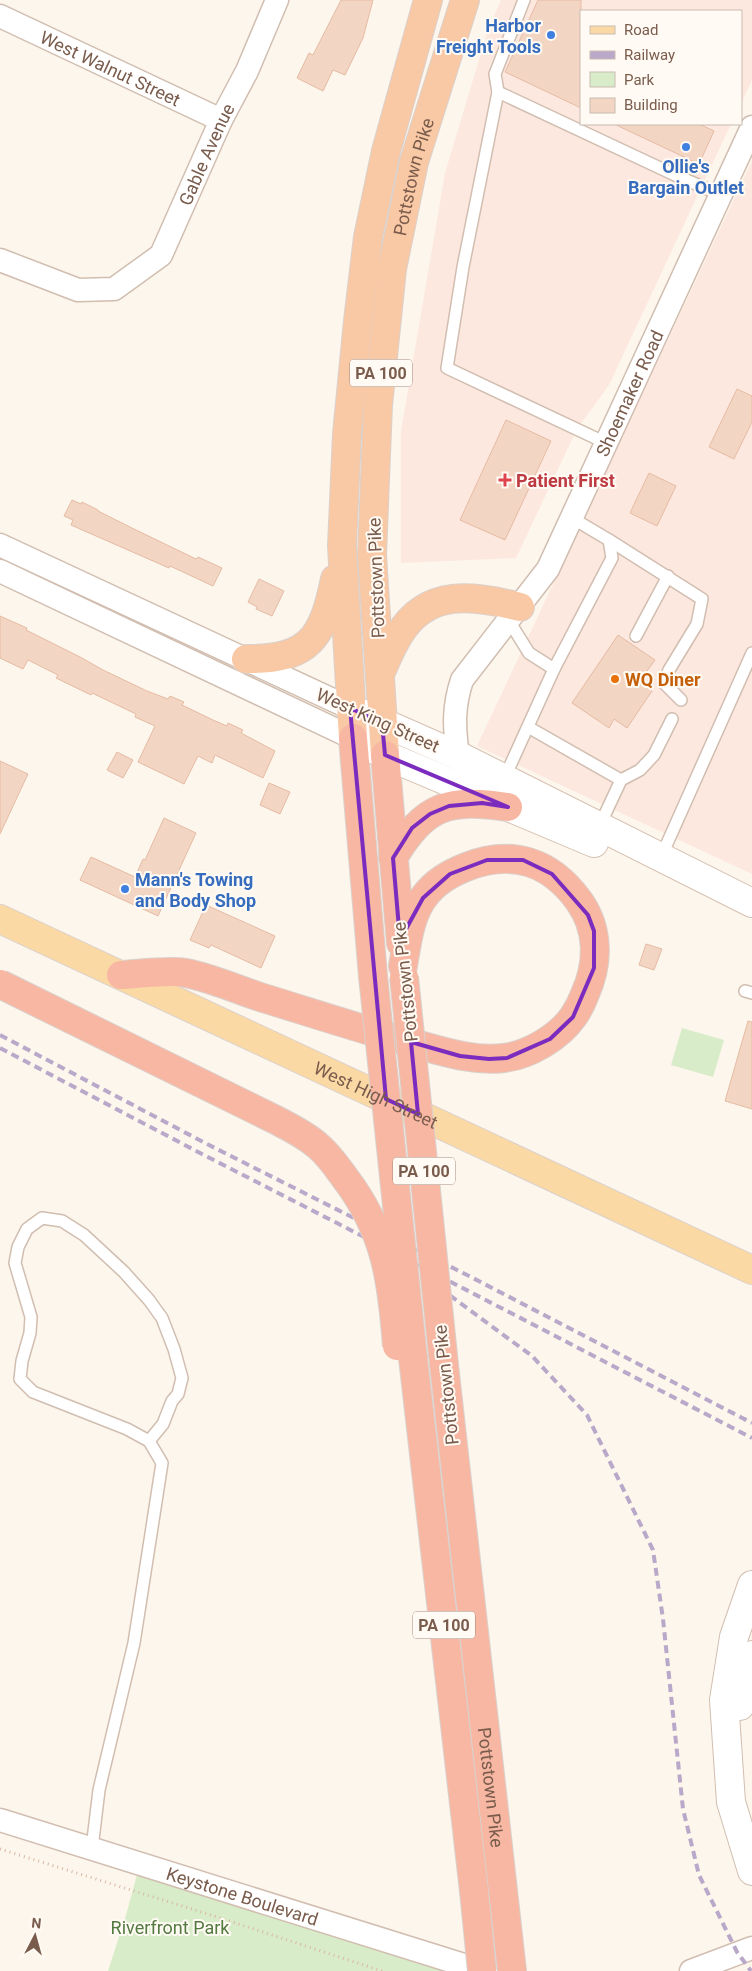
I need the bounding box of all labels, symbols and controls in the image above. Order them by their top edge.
legend [580,10,742,125]
place label: Harbor Freight Tools [436,15,541,57]
text: Road [624,21,658,39]
street label: West Walnut Street [37,26,184,110]
marker: Harbor Freight Tools [545,29,557,41]
text: Railway [624,46,675,64]
text: Park [624,71,655,89]
text: Building [624,96,678,114]
street label: Gable Avenue [174,100,238,208]
street label: Pottstown Pike [389,115,438,237]
marker: Ollie's Bargain Outlet [680,141,692,153]
place label: Ollie's Bargain Outlet [628,156,744,198]
street label: Shoemaker Road [591,327,667,459]
road number: PA 100 [350,359,412,386]
place label: Patient First [516,470,615,491]
marker: Patient First [498,473,512,487]
street label: Pottstown Pike [363,517,389,639]
place label: WQ Diner [625,669,701,690]
marker: WQ Diner [609,673,621,685]
street label: West King Street [313,683,443,757]
place label: Mann's Towing and Body Shop [135,869,256,911]
marker: Mann's Towing and Body Shop [119,883,131,895]
street label: Pottstown Pike [388,921,422,1043]
street label: West High Street [311,1057,441,1132]
road number: PA 100 [393,1158,455,1184]
street label: Pottstown Pike [429,1324,463,1446]
road number: PA 100 [413,1612,475,1638]
street label: Pottstown Pike [474,1726,509,1849]
street label: Keystone Boulevard [164,1862,321,1929]
north arrow [10,1911,60,1961]
text: N [31,1915,42,1932]
park label: Riverfront Park [111,1917,230,1938]

